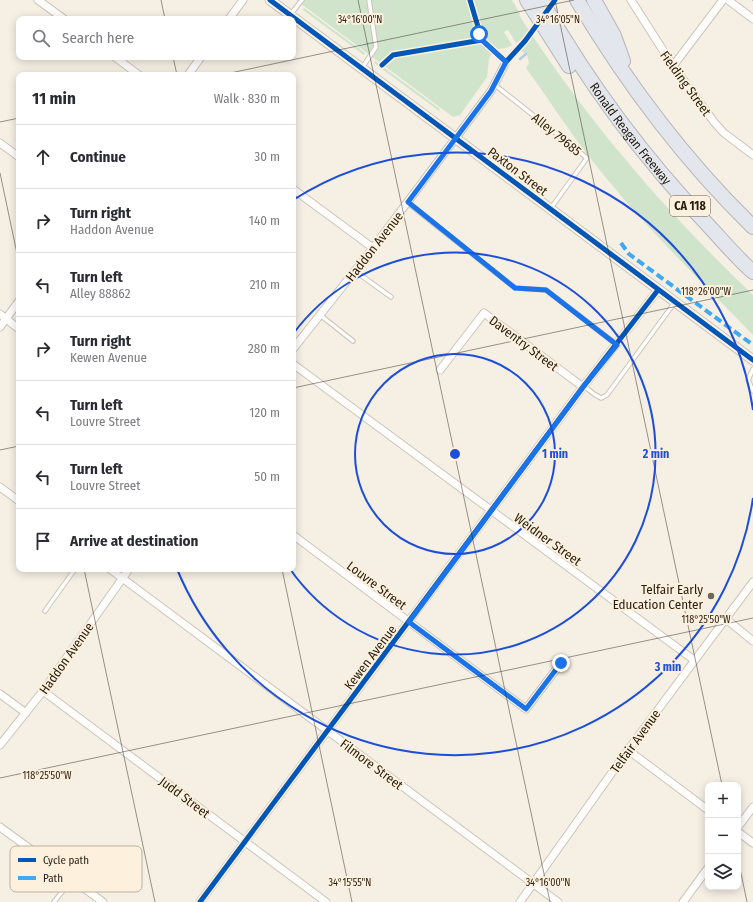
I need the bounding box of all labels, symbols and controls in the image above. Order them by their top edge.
text: 34°16'00"N [338,14,382,26]
text: 34°16'05"N [536,14,580,26]
search box [16,16,296,60]
route start [470,25,488,43]
icon: search [30,27,52,49]
text: Search here [62,29,134,47]
street label: Fielding Street [657,48,715,119]
street label: Ronald Reagan Freeway [587,80,675,188]
text: 11 min [32,88,76,109]
text: Walk · 830 m [214,91,280,106]
street label: Alley 79685 [529,110,584,159]
street label: Paxton Street [485,144,551,199]
icon: ahead [32,146,54,168]
text: Continue [70,148,126,166]
text: 30 m [254,149,280,164]
road number: CA 118 [670,196,710,216]
text: Turn right [70,204,131,222]
street label: Haddon Avenue [343,209,406,284]
icon: right [32,210,54,232]
text: 140 m [249,213,280,228]
text: Haddon Avenue [70,222,154,237]
text: Turn left [70,268,123,286]
icon: left [32,274,54,296]
text: 210 m [250,277,280,292]
text: Alley 88862 [70,286,130,301]
text: 118°26'00"W [681,286,732,298]
street label: Daventry Street [486,313,562,375]
text: Turn right [70,332,131,350]
icon: right [32,338,54,360]
text: 280 m [248,341,280,356]
text: Kewen Avenue [70,350,147,365]
text: Turn left [70,396,123,414]
icon: left [32,402,54,424]
text: 120 m [249,405,280,420]
text: Louvre Street [70,414,141,429]
centre of rings [448,447,462,461]
text: 1 min [542,447,568,461]
text: 2 min [642,447,669,461]
text: Turn left [70,460,123,478]
icon: left [32,466,54,488]
text: 50 m [254,469,280,484]
text: Louvre Street [70,478,141,493]
street label: Weidner Street [511,510,585,569]
icon: arrive [32,530,54,552]
text: Arrive at destination [70,532,198,550]
street label: Louvre Street [344,558,410,613]
place label: Telfair Early Education Center [613,582,703,612]
marker: Telfair Early Education Center [706,591,716,601]
text: 118°25'50"W [681,614,731,626]
street label: Haddon Avenue [36,620,97,697]
street label: Kewen Avenue [341,622,400,693]
route end [552,654,570,672]
text: 3 min [654,660,681,674]
street label: Telfair Avenue [607,706,664,776]
street label: Filmore Street [337,736,407,793]
text: 118°25'50"W [22,770,72,782]
street label: Judd Street [157,774,213,822]
map controls [705,782,741,890]
button: + [705,782,741,818]
button: − [705,818,741,854]
legend [10,846,142,892]
text: Cycle path [43,854,89,867]
button: layers [705,854,741,890]
text: Path [43,872,63,885]
text: 34°15'55"N [329,877,371,889]
text: 34°16'00"N [526,877,570,889]

